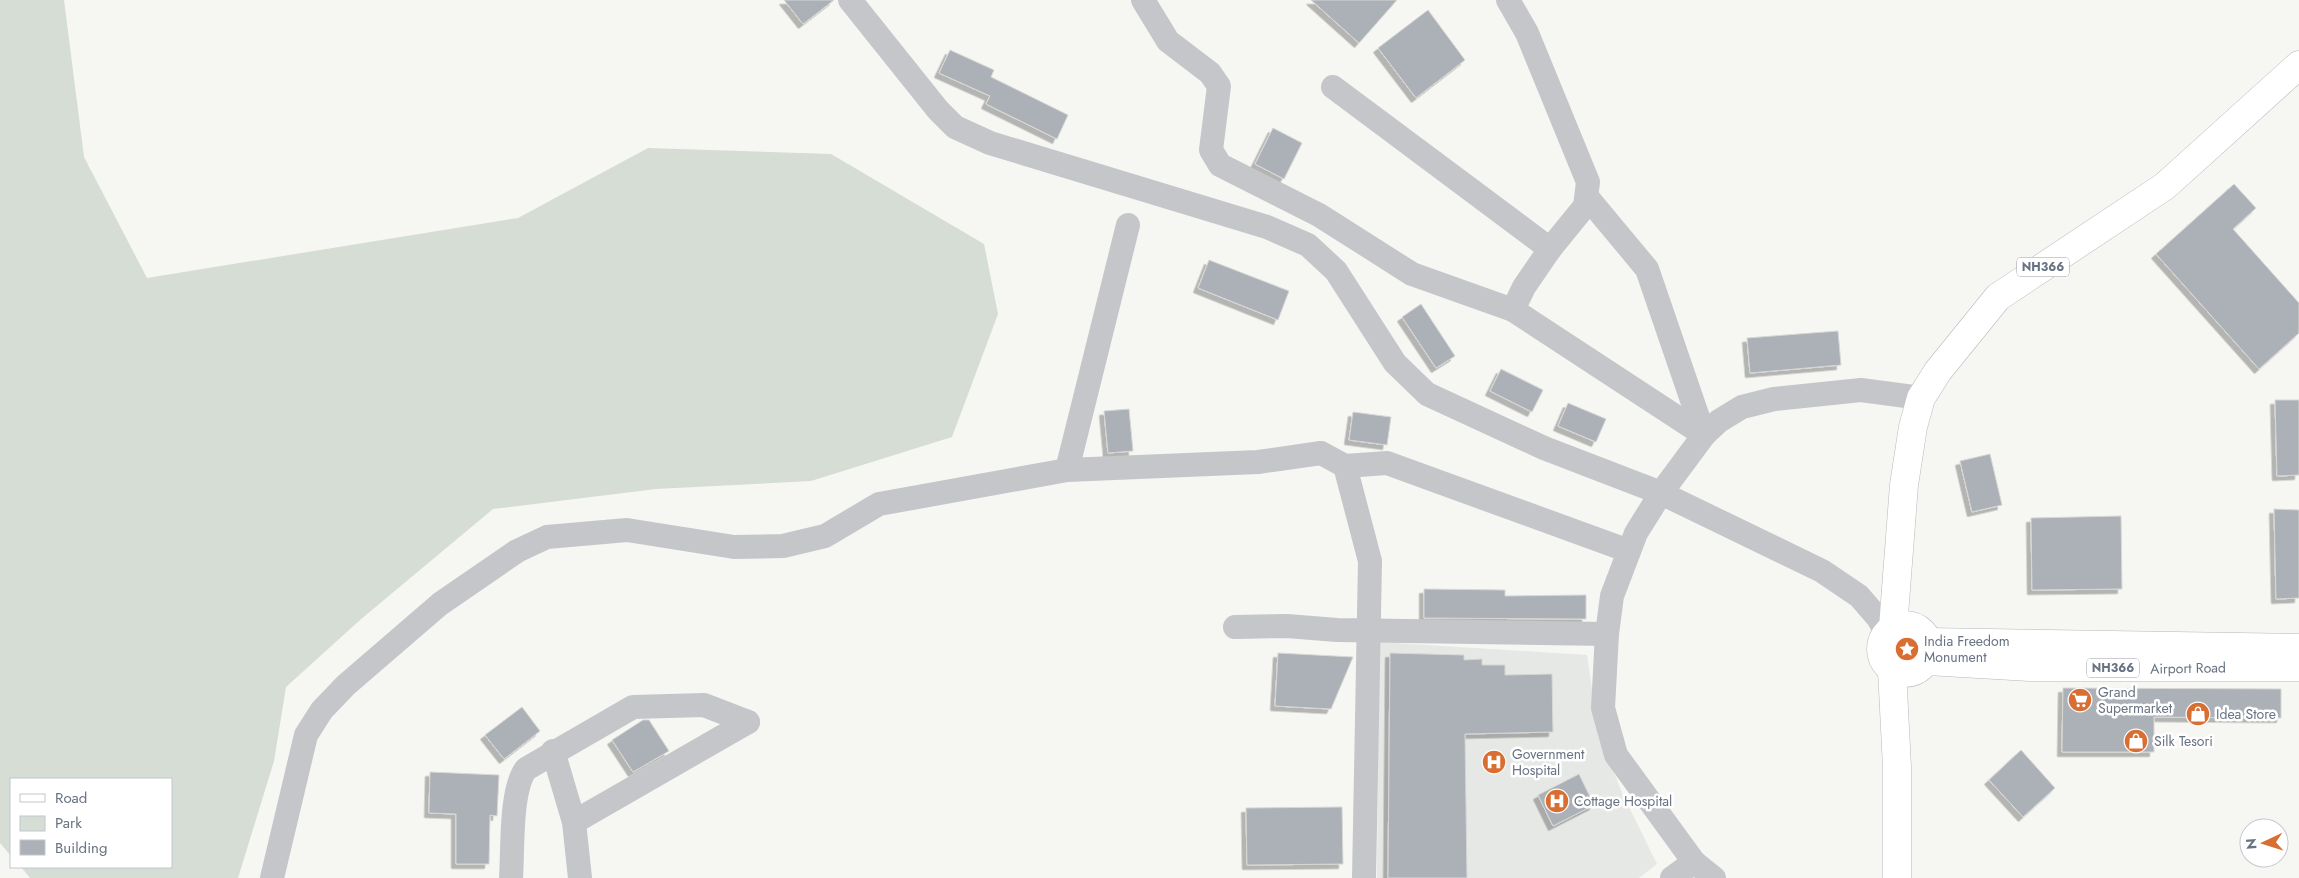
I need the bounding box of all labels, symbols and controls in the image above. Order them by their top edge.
road number: NH366 [2017,258,2069,276]
place label: India Freedom Monument [1924,631,2010,667]
place icon: India Freedom Monument [1894,636,1920,662]
street label: Airport Road [2150,657,2226,679]
road number: NH366 [2087,658,2139,678]
place label: Grand Supermarket [2098,682,2173,718]
supermarket icon: Grand Supermarket [2067,687,2093,713]
shop icon: Idea Store [2185,701,2211,727]
place label: Idea Store [2216,704,2276,724]
shop icon: Silk Tesori [2123,728,2149,754]
place label: Silk Tesori [2154,731,2213,751]
place label: Government Hospital [1512,744,1585,780]
hospital icon: Government Hospital [1481,749,1507,775]
legend [10,778,172,868]
text: Road [55,787,87,809]
hospital icon: Cottage Hospital [1544,788,1570,814]
place label: Cottage Hospital [1574,791,1672,811]
text: Park [55,812,82,834]
north arrow [2239,818,2289,868]
text: Building [55,837,107,859]
text: N [2241,838,2261,850]

